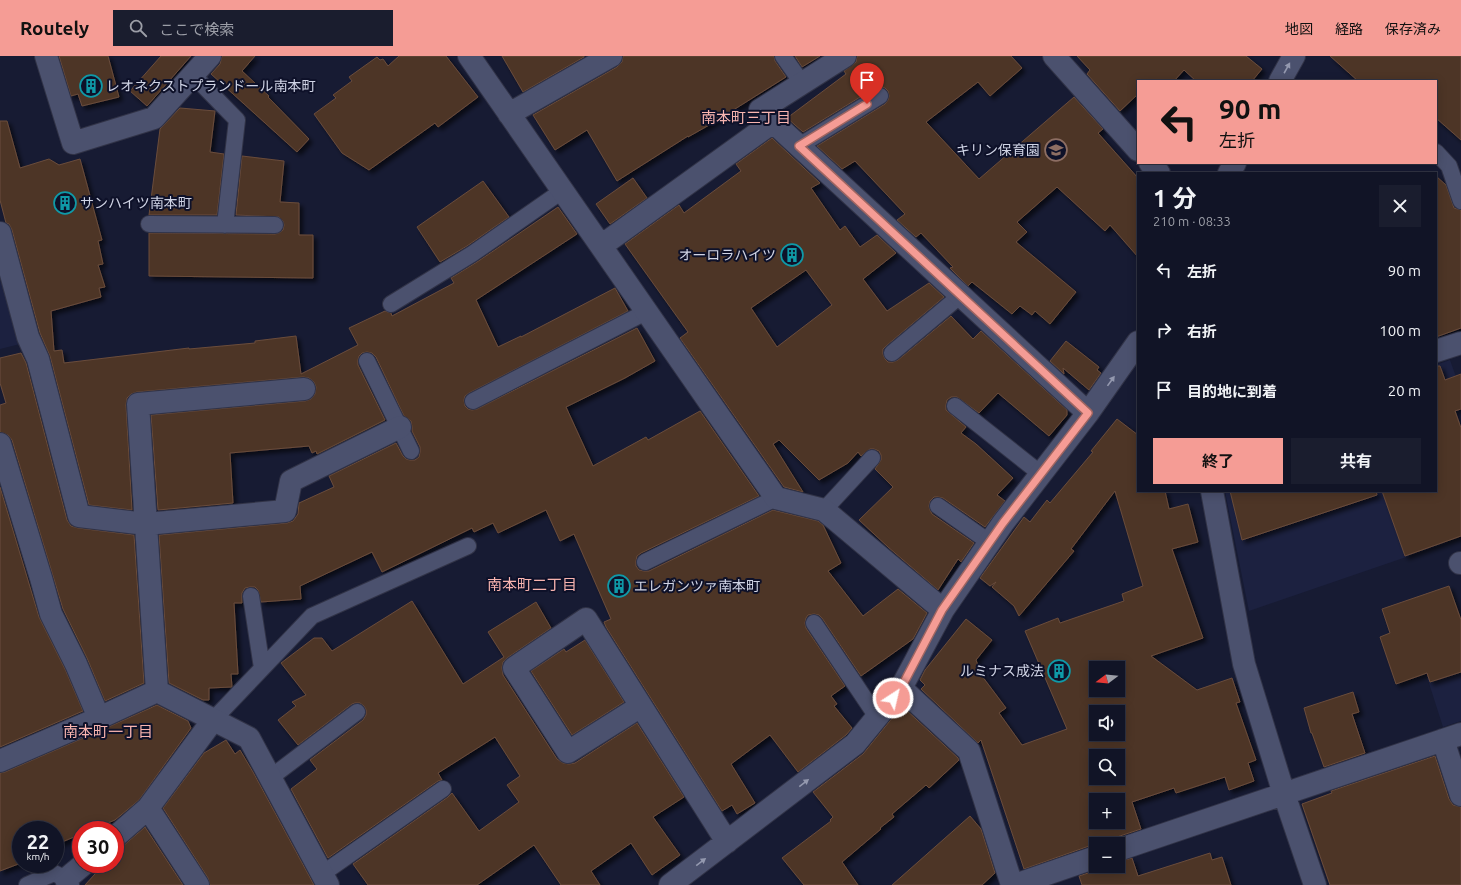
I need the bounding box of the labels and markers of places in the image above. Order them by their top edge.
pin [850,63,884,104]
building icon: レオネクストプランドール南本町 [78,73,104,99]
place label: レオネクストプランドール南本町 [106,78,316,94]
school or university icon: キリン保育園 [1043,137,1069,163]
place label: キリン保育園 [956,142,1040,158]
building icon: サンハイツ南本町 [52,190,78,216]
place label: サンハイツ南本町 [80,195,192,211]
building icon: オーロラハイツ [779,242,805,268]
place label: オーロラハイツ [678,247,776,263]
building icon: エレガンツァ南本町 [606,573,632,599]
place label: エレガンツァ南本町 [634,578,760,594]
building icon: ルミナス成法 [1046,658,1072,684]
place label: ルミナス成法 [960,663,1044,679]

